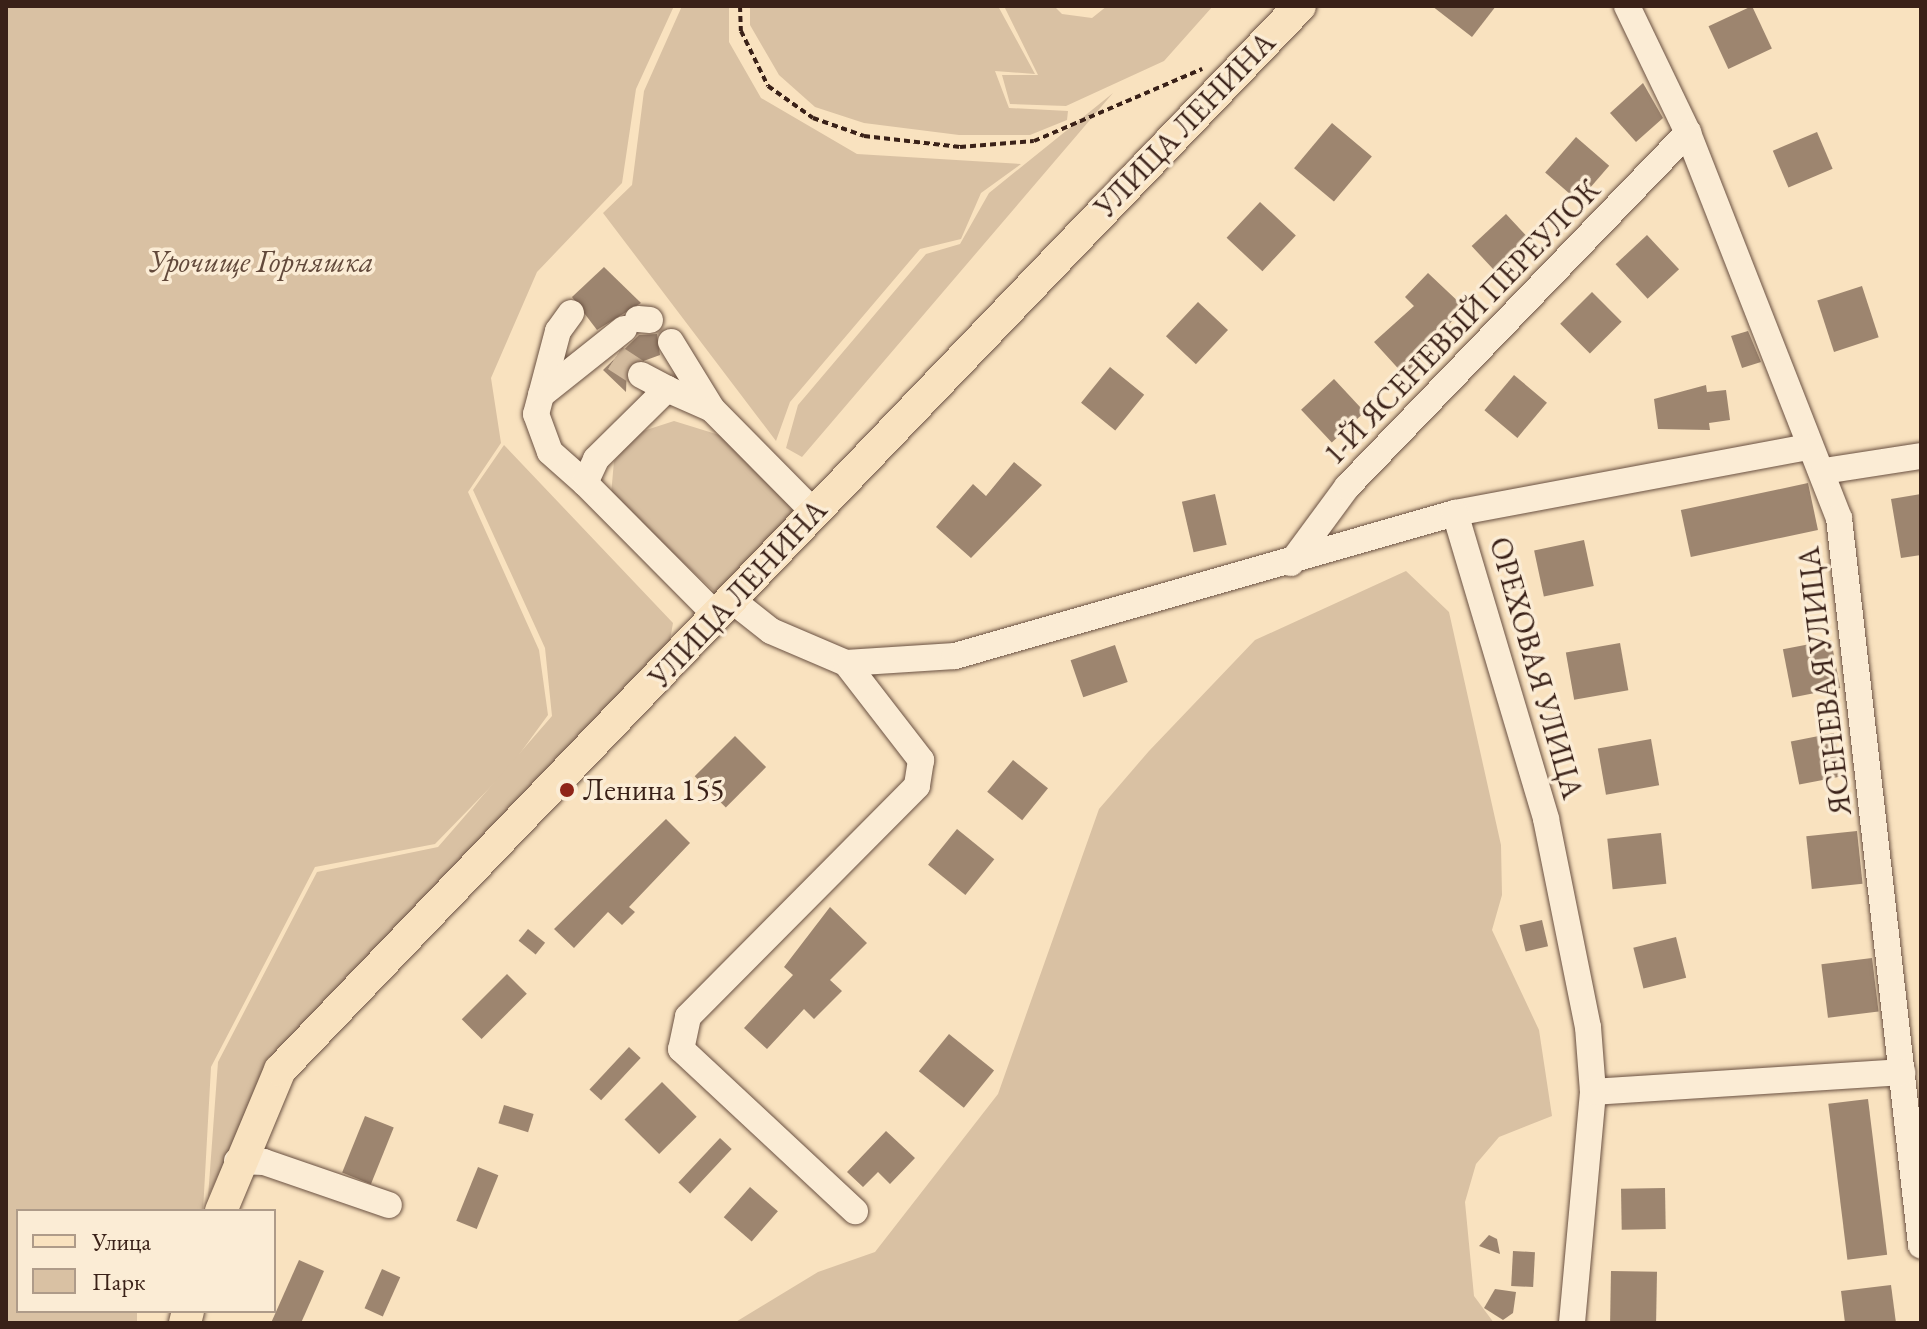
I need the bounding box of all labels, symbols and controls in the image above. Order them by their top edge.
street label: УЛИЦА ЛЕНИНА [1087,25,1283,225]
street label: 1-Й ЯСЕНЕВЫЙ ПЕРЕУЛОК [1316,172,1608,472]
park label: Урочище Горняшка [148,244,374,280]
street label: УЛИЦА ЛЕНИНА [642,492,834,696]
street label: ОРЕХОВАЯ УЛИЦА [1481,533,1591,803]
street label: ЯСЕНЕВАЯ УЛИЦА [1791,545,1859,817]
place label: Ленина 155 [583,772,724,808]
marker: Ленина 155 [558,781,576,799]
legend [16,1209,276,1313]
text: Улица [92,1226,151,1257]
text: Парк [92,1266,145,1297]

